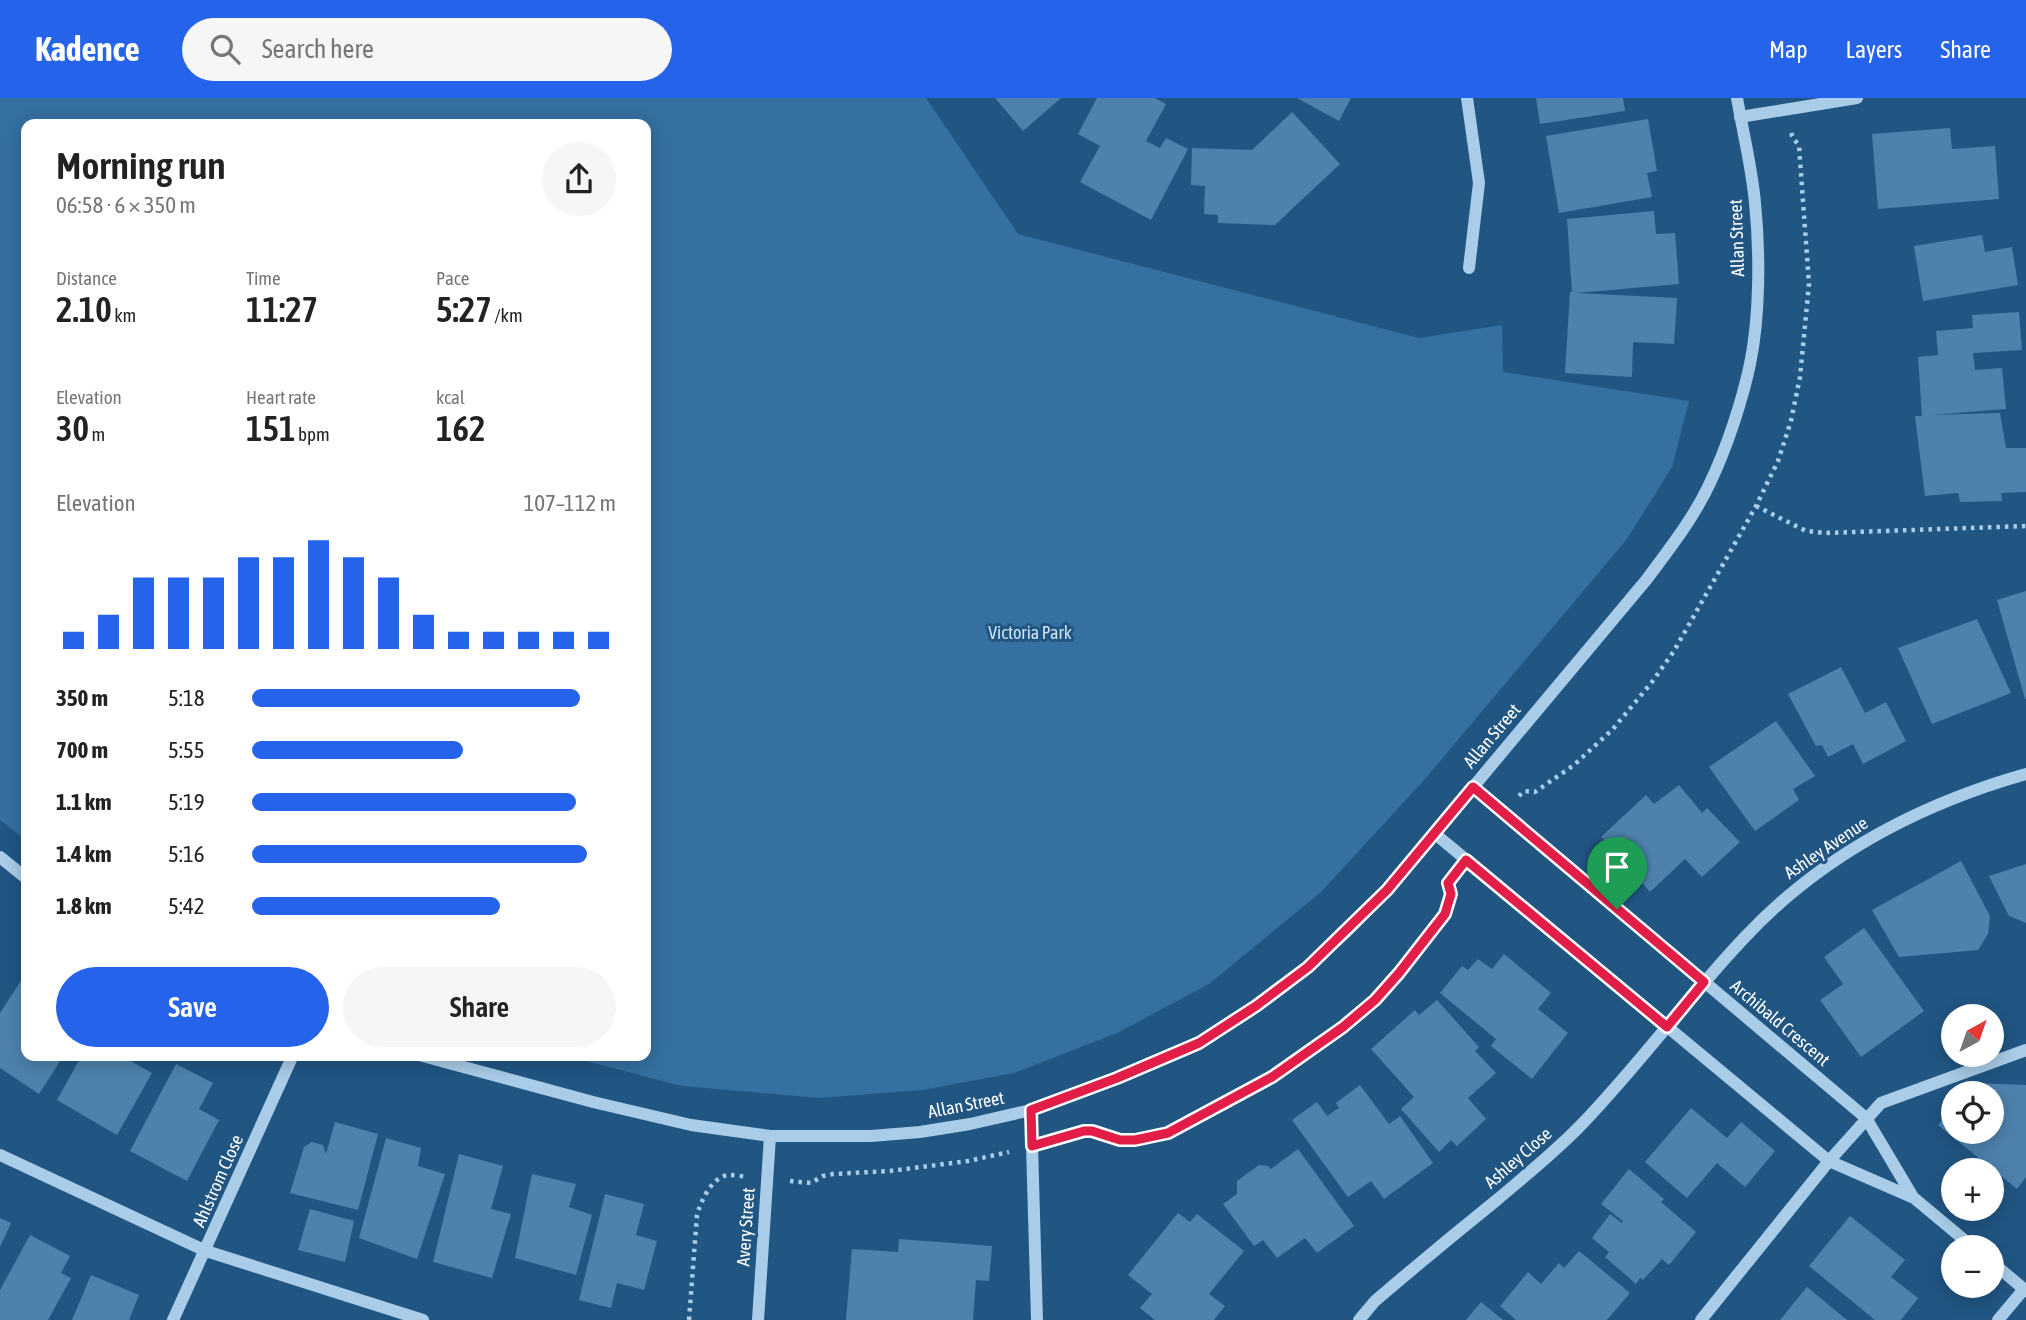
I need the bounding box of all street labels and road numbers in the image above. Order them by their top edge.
street label: Allan Street [1725,199,1748,277]
street label: Allan Street [1459,699,1525,772]
street label: Ashley Avenue [1780,812,1871,883]
street label: Archibald Crescent [1727,975,1834,1070]
street label: Allan Street [926,1087,1006,1122]
street label: Ashley Close [1480,1123,1556,1192]
street label: Ahlstrom Close [188,1131,247,1230]
street label: Avery Street [732,1187,759,1267]

